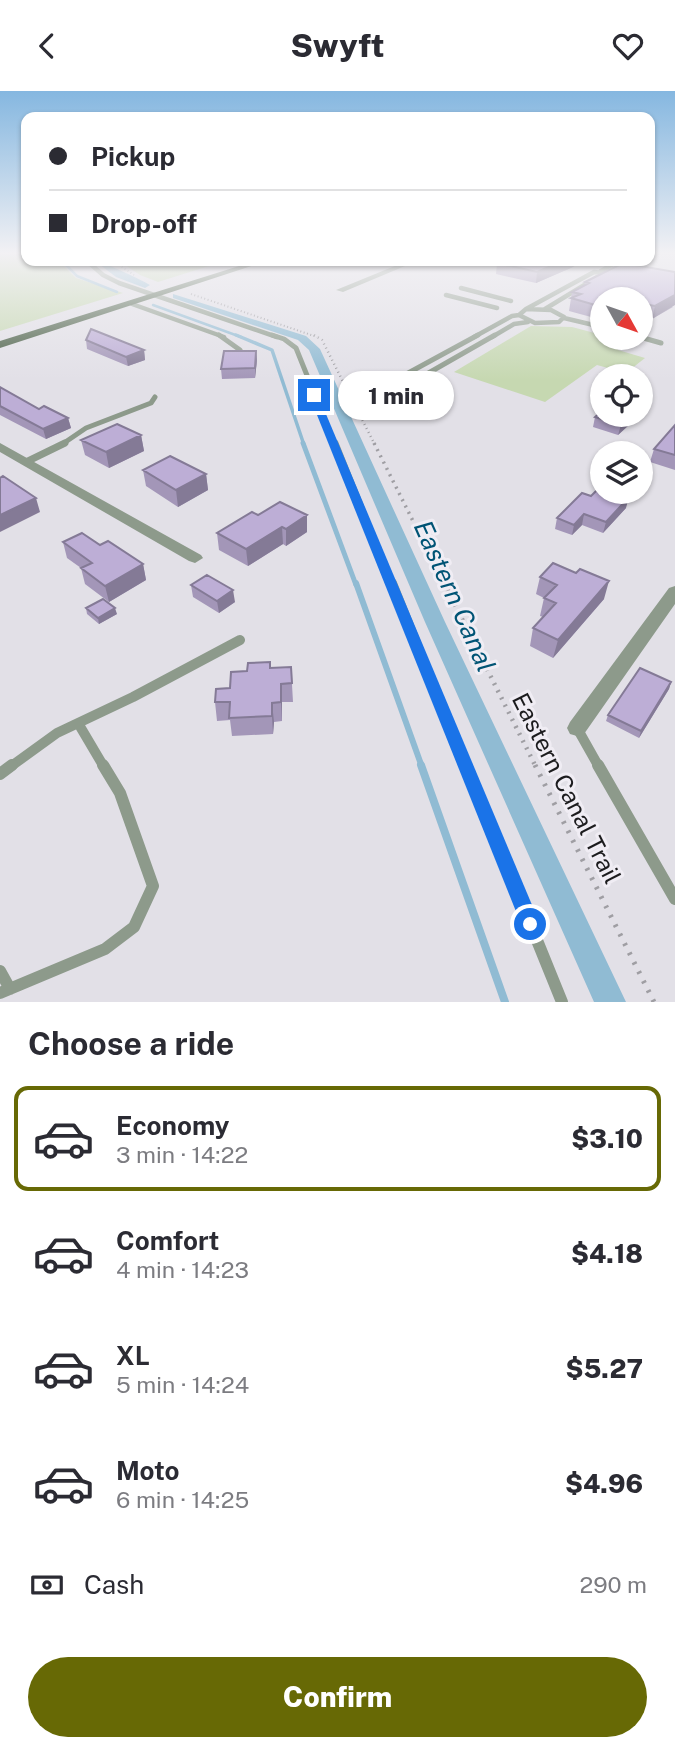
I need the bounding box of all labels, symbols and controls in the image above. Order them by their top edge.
icon: back [28,27,66,65]
text: Swyft [290,27,385,64]
icon: heart [609,27,647,65]
text: Pickup [91,141,175,172]
text: Drop-off [91,208,197,239]
north arrow [590,287,653,350]
map controls [590,287,653,504]
button: locate [590,364,653,427]
callout: 1 min [338,371,454,419]
route end [298,379,330,411]
text: 1 min [368,382,424,409]
button: layers [590,441,653,504]
water label: Eastern Canal [408,515,502,677]
street label: Eastern Canal Trail [507,688,627,888]
route start [514,908,546,940]
text: Choose a ride [28,1025,234,1062]
icon: car [32,1107,95,1170]
text: Economy [116,1110,229,1141]
text: $3.10 [571,1123,643,1154]
text: 3 min · 14:22 [116,1141,248,1168]
icon: car [32,1222,95,1285]
text: Comfort [116,1225,219,1256]
text: $4.18 [571,1238,643,1269]
text: 4 min · 14:23 [116,1256,249,1283]
icon: car [32,1337,95,1400]
text: XL [116,1340,150,1371]
text: $5.27 [565,1353,643,1384]
text: 5 min · 14:24 [116,1371,249,1398]
icon: car [32,1452,95,1515]
text: Moto [116,1455,179,1486]
text: $4.96 [565,1468,643,1499]
text: 6 min · 14:25 [116,1486,249,1513]
icon: cash [28,1566,66,1604]
text: Cash [84,1569,144,1600]
text: 290 m [580,1571,647,1598]
button: Confirm [28,1657,647,1737]

